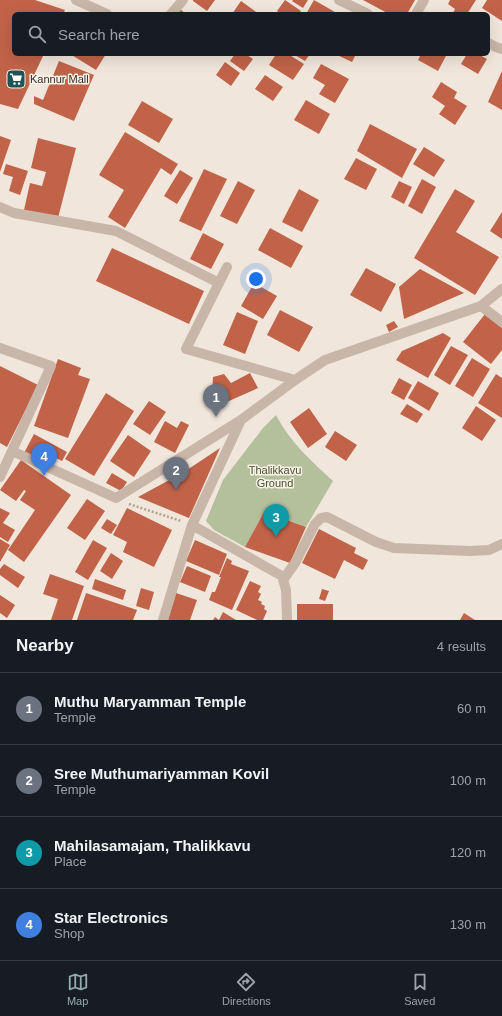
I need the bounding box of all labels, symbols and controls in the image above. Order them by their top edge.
search box [12,12,490,56]
icon: search [26,23,48,45]
text: Search here [58,26,140,43]
supermarket icon: Kannur Mall [5,68,27,90]
place label: Kannur Mall [30,73,89,85]
your location [246,269,266,289]
pin: 1 [203,384,229,417]
pin: 4 [31,443,57,476]
pin: 2 [163,457,189,490]
park label: Thalikkavu Ground [249,464,301,489]
pin: 3 [263,504,289,537]
text: Nearby [16,636,74,655]
text: 4 results [437,639,486,654]
text: Muthu Maryamman Temple [54,693,246,710]
text: 1 [25,701,33,716]
text: 60 m [457,701,486,716]
text: Temple [54,710,96,725]
text: Sree Muthumariyamman Kovil [54,765,269,782]
text: 2 [25,773,33,788]
text: 100 m [450,773,486,788]
text: Temple [54,782,96,797]
text: Mahilasamajam, Thalikkavu [54,837,251,854]
text: 3 [25,845,33,860]
text: 120 m [450,845,486,860]
text: Place [54,854,87,869]
text: Star Electronics [54,909,168,926]
text: 4 [25,917,33,932]
text: 130 m [450,917,486,932]
text: Shop [54,926,84,941]
tab: Map [67,971,89,1007]
tab: Directions [222,971,271,1007]
tab: Saved [404,971,435,1007]

